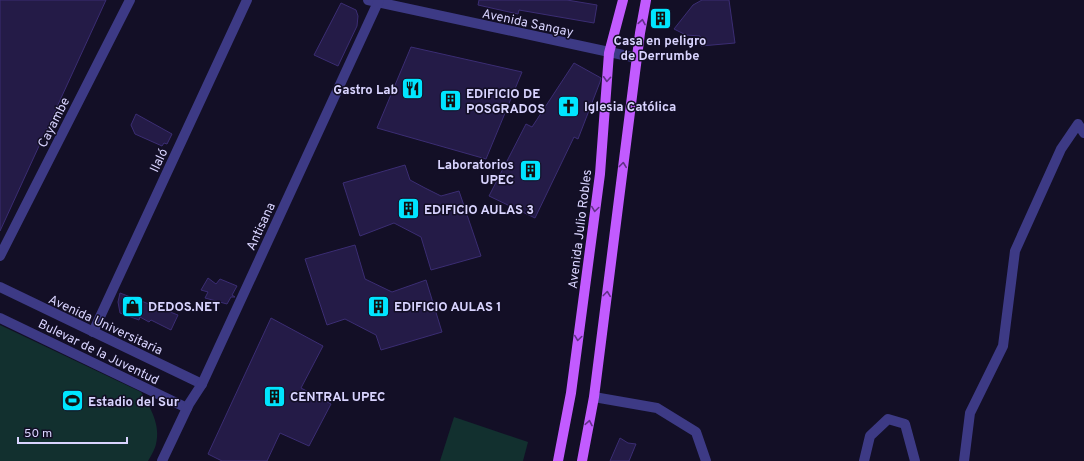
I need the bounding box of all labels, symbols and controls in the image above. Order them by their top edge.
building icon: Casa en peligro de Derrumbe [647,5,673,31]
street label: Avenida Sangay [480,6,575,41]
one-way arrow [637,19,646,25]
place label: Casa en peligro de Derrumbe [614,34,706,65]
restaurant icon: Gastro Lab [400,76,426,102]
one-way arrow [603,76,612,82]
place label: Gastro Lab [333,83,398,99]
building icon: EDIFICIO DE POSGRADOS [437,87,463,113]
place label: EDIFICIO DE POSGRADOS [466,87,545,118]
church icon: Iglesia Católica [555,93,581,119]
street label: Cayambe [35,95,74,151]
place label: Iglesia Católica [584,100,676,116]
street label: Ilaló [147,146,172,175]
place label: Laboratorios UPEC [437,158,514,189]
building icon: Laboratorios UPEC [517,158,543,184]
one-way arrow [618,162,627,168]
street label: Avenida Julio Robles [566,169,596,290]
building icon: EDIFICIO AULAS 3 [395,196,421,222]
street label: Antisana [244,200,280,253]
place label: EDIFICIO AULAS 3 [424,203,534,219]
one-way arrow [591,206,600,212]
one-way arrow [602,291,611,297]
street label: Avenida Universitaria [45,292,165,359]
shop icon: DEDOS.NET [119,293,145,319]
building icon: EDIFICIO AULAS 1 [365,293,391,319]
place label: DEDOS.NET [148,300,220,316]
place label: EDIFICIO AULAS 1 [394,300,502,316]
street label: Bulevar de la Juventud [35,317,161,389]
one-way arrow [574,334,583,341]
building icon: CENTRAL UPEC [262,383,288,409]
sports icon: Estadio del Sur [60,388,86,414]
place label: CENTRAL UPEC [290,390,385,406]
place label: Estadio del Sur [88,395,180,411]
scale bar [18,419,127,445]
one-way arrow [584,420,593,426]
text: 50 m [24,426,52,442]

